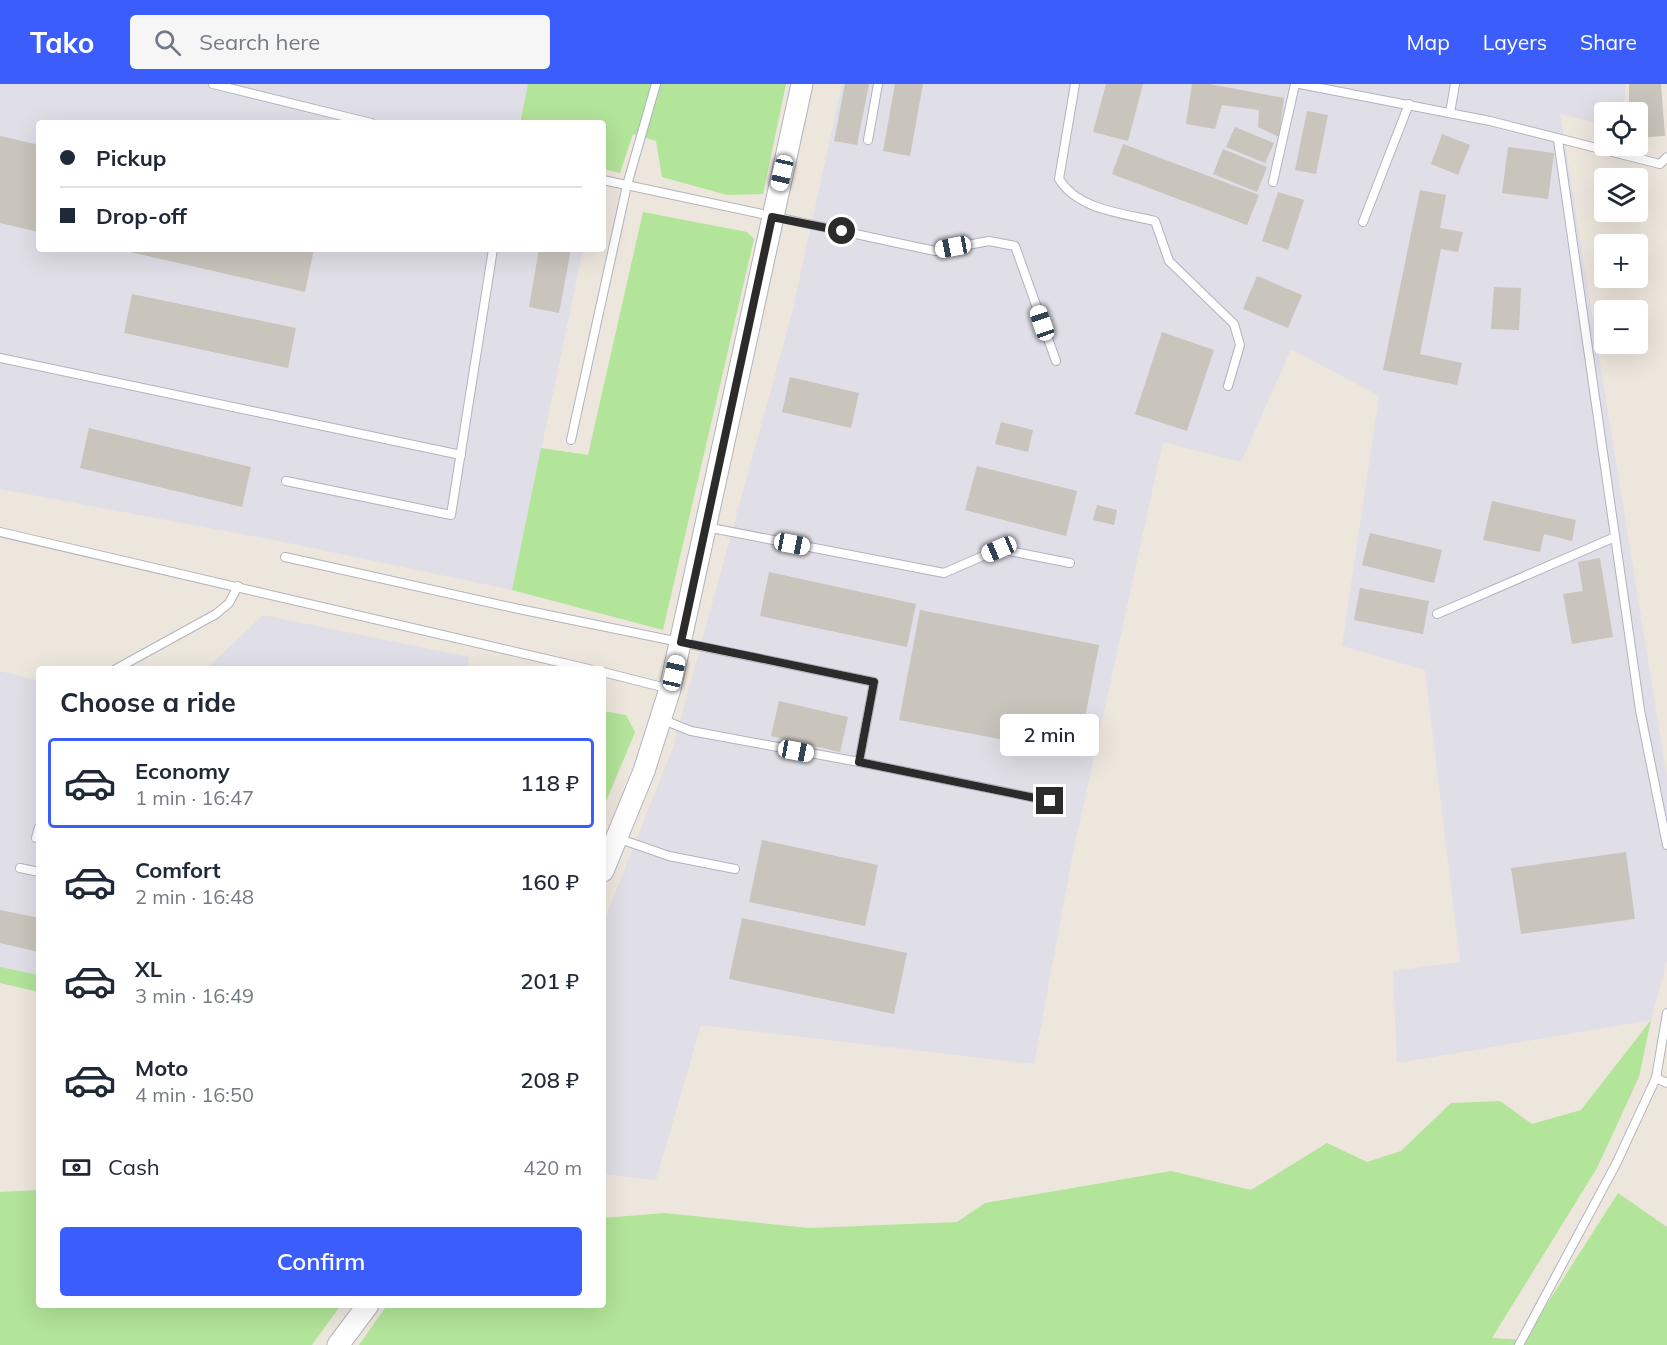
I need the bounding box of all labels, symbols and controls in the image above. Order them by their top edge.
search box [130,15,550,69]
text: Tako [30,25,94,60]
icon: search [151,26,184,59]
text: Search here [199,28,320,56]
text: Map [1407,29,1450,55]
text: Layers [1483,29,1547,55]
text: Share [1580,29,1637,55]
map controls [1594,102,1648,354]
button: locate [1594,102,1648,156]
text: Pickup [96,144,166,172]
car [769,153,795,193]
button: layers [1594,168,1648,222]
text: Drop-off [96,202,187,230]
route start [828,217,855,244]
button: + [1594,234,1648,288]
car [934,235,972,259]
button: − [1594,300,1648,354]
car [1028,303,1056,343]
car [773,532,811,556]
car [979,534,1019,564]
car [661,653,687,693]
text: Choose a ride [60,685,236,719]
callout: 2 min [1000,714,1100,756]
text: 2 min [1024,722,1075,747]
car [777,739,815,763]
icon: car [63,756,117,810]
text: Economy [135,757,230,785]
text: 118 ₽ [520,769,579,797]
text: 1 min · 16:47 [135,785,254,810]
route end [1036,787,1063,814]
icon: car [63,855,117,909]
text: Comfort [135,856,221,884]
text: 160 ₽ [520,868,579,896]
text: 2 min · 16:48 [135,884,254,909]
icon: car [63,954,117,1008]
text: XL [135,955,162,983]
text: 201 ₽ [520,967,579,995]
text: 3 min · 16:49 [135,983,254,1008]
icon: car [63,1053,117,1107]
text: Moto [135,1054,188,1082]
text: 208 ₽ [520,1066,579,1094]
text: 4 min · 16:50 [135,1082,254,1107]
icon: cash [60,1151,93,1184]
text: Cash [108,1153,160,1181]
text: 420 m [523,1155,582,1180]
button: Confirm [60,1227,582,1296]

